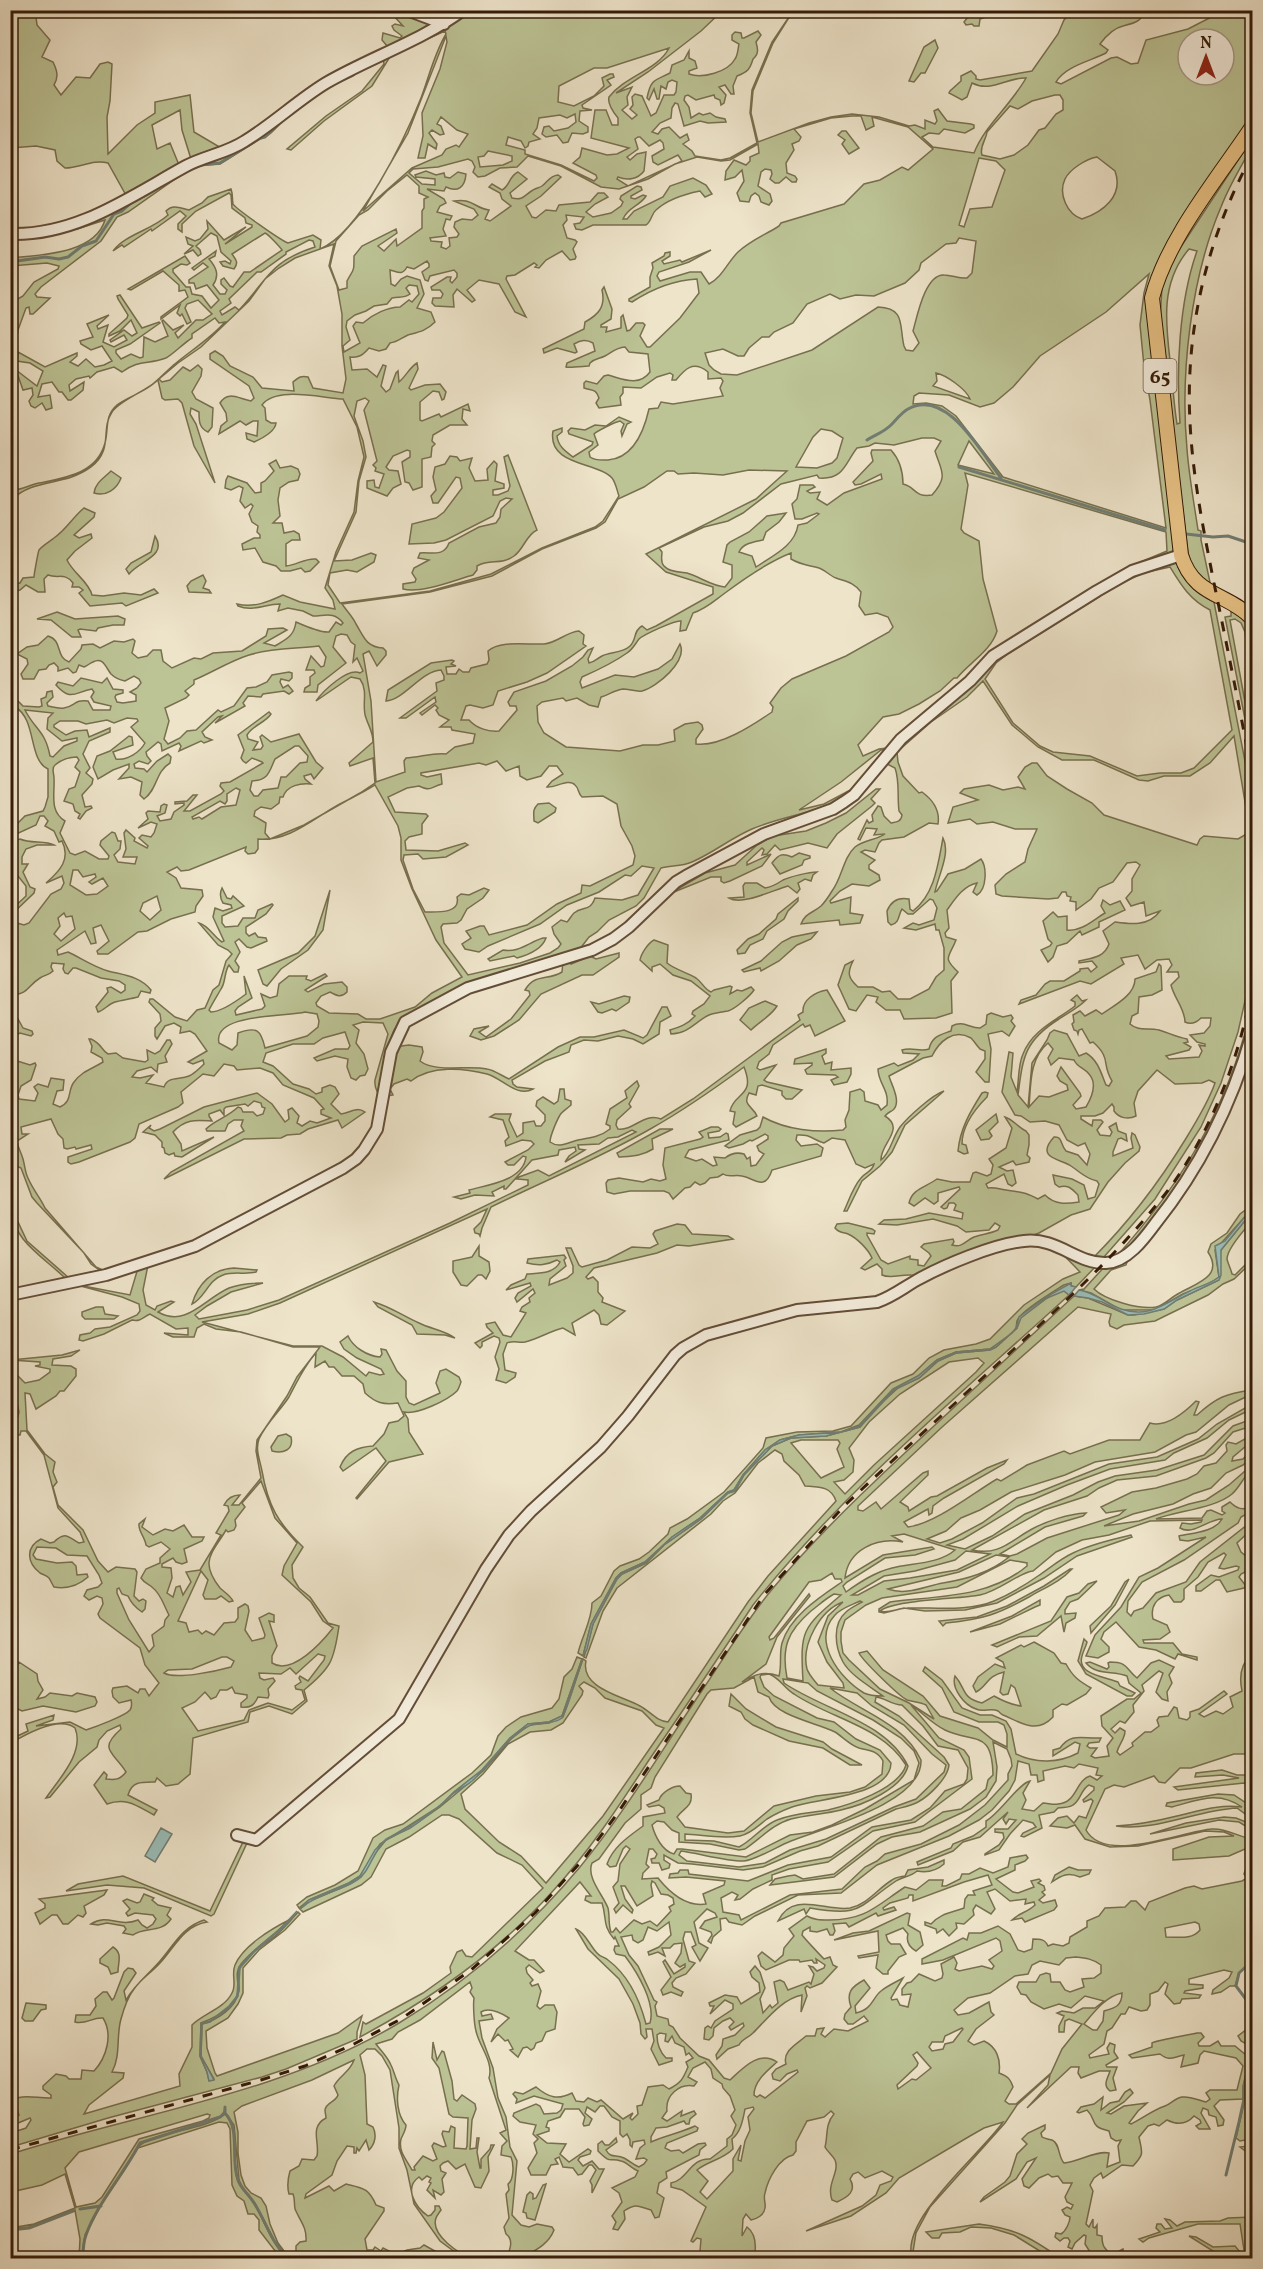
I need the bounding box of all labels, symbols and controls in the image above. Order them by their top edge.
north arrow [1176,27,1236,87]
text: N [1200,33,1212,55]
road number: 65 [1144,359,1176,393]

